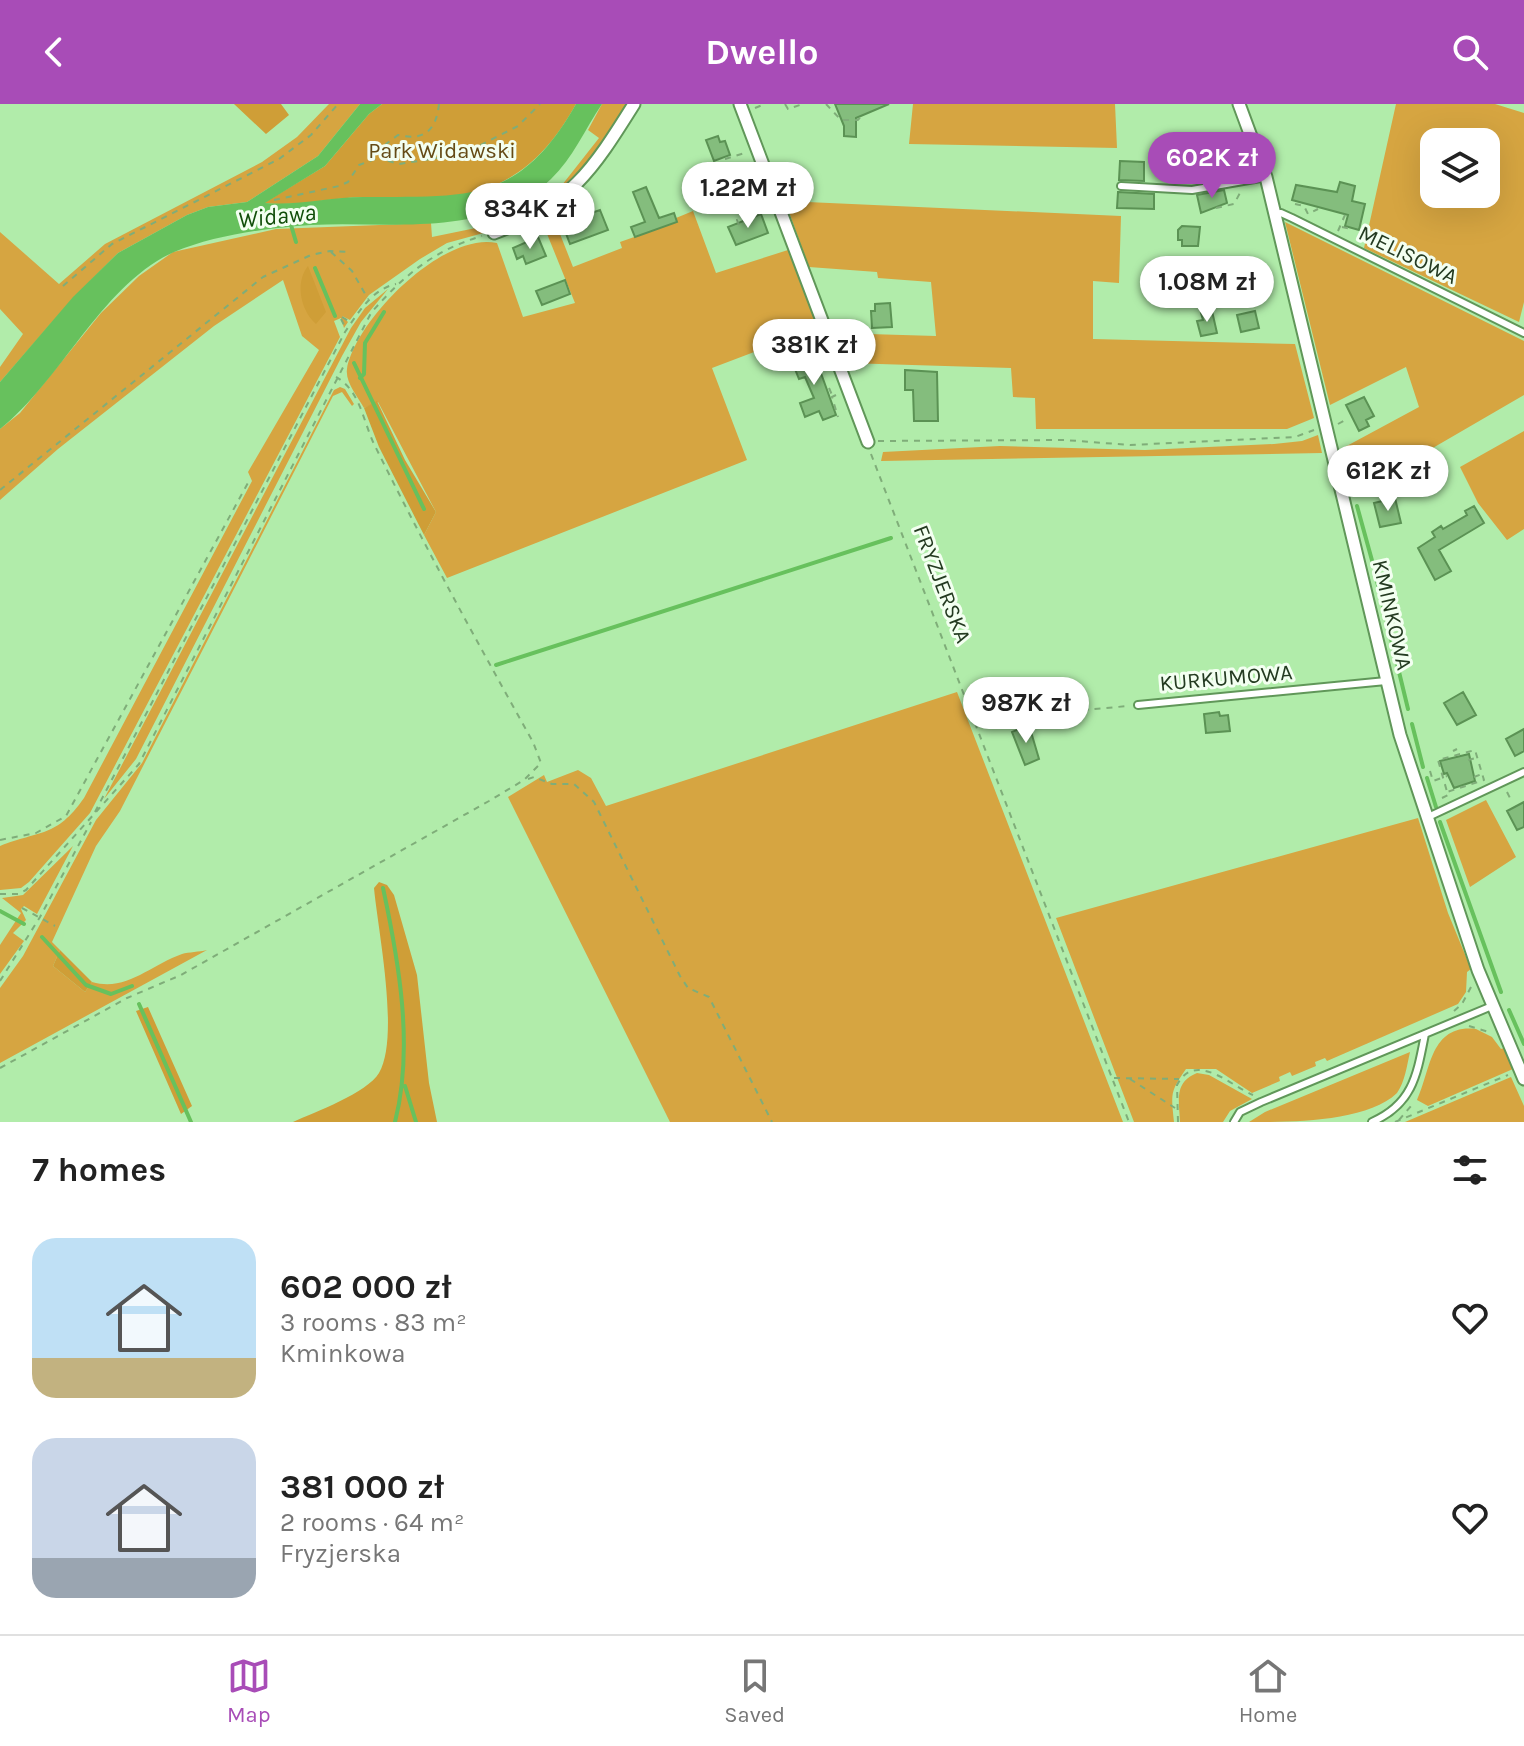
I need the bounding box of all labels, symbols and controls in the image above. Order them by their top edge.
icon: back [32,30,76,74]
icon: search [1448,30,1492,74]
text: Dwello [705,31,819,73]
map controls [1420,128,1500,208]
button: layers [1420,128,1500,208]
pin: 602K zł [1138,132,1286,200]
park label: Park Widawski [368,138,516,164]
text: 602K zł [1166,142,1258,173]
pin: 1.22M zł [665,162,831,230]
text: 1.22M zł [700,172,796,203]
pin: 834K zł [456,183,604,251]
text: 834K zł [484,193,576,224]
water label: Widawa [237,198,317,234]
street label: MELISOWA [1354,220,1462,290]
pin: 1.08M zł [1124,256,1290,324]
text: 1.08M zł [1158,266,1256,297]
pin: 381K zł [740,319,888,387]
text: 381K zł [771,329,857,360]
pin: 612K zł [1314,445,1462,513]
text: 612K zł [1345,455,1431,486]
street label: FRYZJERSKA [908,521,977,647]
street label: KMINKOWA [1367,557,1417,673]
street label: KURKUMOWA [1158,659,1294,697]
pin: 987K zł [952,677,1100,745]
text: 987K zł [981,687,1071,718]
icon: filters [1448,1148,1492,1192]
text: 7 homes [32,1150,166,1190]
text: 602 000 zł [280,1267,452,1307]
icon: home [96,1270,192,1366]
icon: heart [1448,1296,1492,1340]
text: 3 rooms · 83 m² [280,1307,467,1338]
text: Kminkowa [280,1338,406,1369]
text: 381 000 zł [280,1467,444,1507]
icon: home [96,1470,192,1566]
icon: heart [1448,1496,1492,1540]
text: 2 rooms · 64 m² [280,1507,464,1538]
text: Fryzjerska [280,1538,401,1569]
tab: Map [227,1654,271,1728]
tab: Saved [724,1654,785,1728]
tab: Home [1239,1654,1297,1728]

